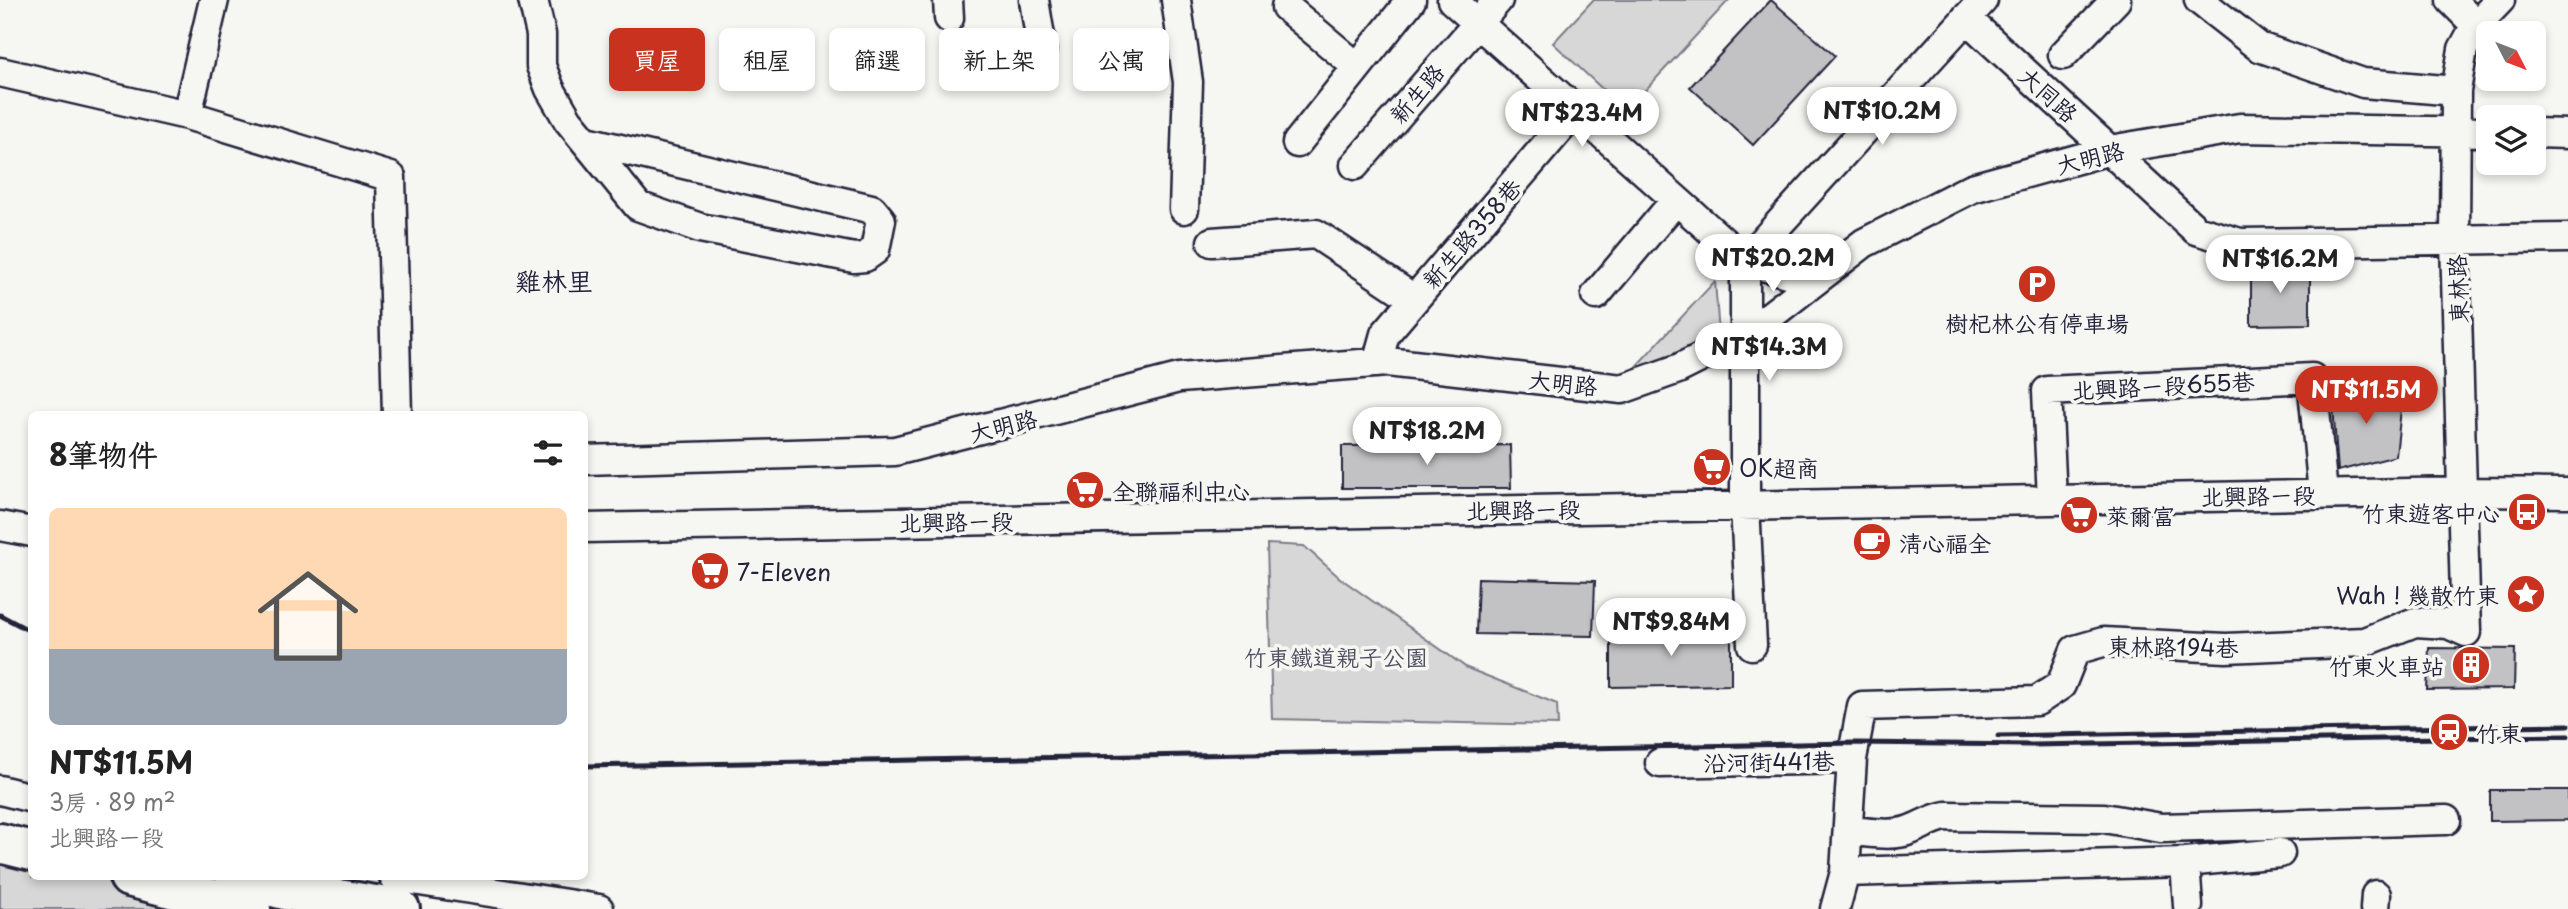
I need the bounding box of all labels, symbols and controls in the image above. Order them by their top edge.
north arrow [2476,21,2546,91]
map controls [2476,21,2546,175]
chip: 買屋 [609,28,705,91]
chip: 租屋 [719,28,815,91]
chip: 篩選 [829,28,925,91]
chip: 新上架 [939,28,1059,91]
chip: 公寓 [1073,28,1169,91]
street label: 新生路 [1380,55,1452,131]
street label: 大同路 [2012,58,2086,130]
pin: NT$10.2M [1810,88,1954,147]
pin: NT$23.4M [1510,90,1654,149]
text: NT$10.2M [1823,92,1941,127]
text: NT$23.4M [1521,94,1643,129]
button: layers [2476,105,2546,175]
street label: 大明路 [2052,132,2128,182]
street label: 新生路358巷 [1413,170,1529,296]
pin: NT$20.2M [1701,234,1845,294]
pin: NT$16.2M [2208,236,2352,295]
text: NT$20.2M [1711,239,1835,274]
text: NT$16.2M [2222,240,2338,275]
street label: 東林路 [2438,254,2476,324]
district label: 雞林里 [515,261,593,300]
parking icon: 樹杞林公有停車場 [2016,263,2058,305]
place label: 樹杞林公有停車場 [1945,305,2129,340]
pin: NT$14.3M [1697,324,1841,383]
text: NT$14.3M [1711,328,1827,363]
street label: 大明路 [1527,361,1599,403]
street label: 北興路ㄧ段655巷 [2071,363,2256,407]
pin: NT$11.5M [2294,366,2438,426]
text: NT$11.5M [2311,371,2421,406]
street label: 大明路 [965,400,1041,450]
pin: NT$18.2M [1355,407,1499,467]
text: NT$18.2M [1369,412,1485,447]
text: 8筆物件 [49,431,158,476]
icon: filters [529,434,567,472]
supermarket icon: OK超商 [1691,446,1733,488]
place label: OK超商 [1739,450,1819,485]
supermarket icon: 全聯福利中心 [1064,469,1106,511]
place label: 全聯福利中心 [1112,473,1250,508]
street label: 北興路ㄧ段 [2200,476,2316,514]
street label: 北興路ㄧ段 [1465,490,1581,528]
bus stop icon: 竹東遊客中心 [2506,491,2548,533]
supermarket icon: 萊爾富 [2058,494,2100,536]
place label: 竹東遊客中心 [2362,495,2500,530]
place label: 萊爾富 [2106,498,2175,533]
street label: 北興路ㄧ段 [898,502,1014,540]
cafe icon: 清心福全 [1851,521,1893,563]
place label: 清心福全 [1899,525,1991,560]
supermarket icon: 7-Eleven [689,550,731,592]
icon: home [245,553,371,679]
place label: 7-Eleven [737,554,831,589]
place icon: Wah ! 幾散竹東 [2505,573,2547,615]
place label: Wah ! 幾散竹東 [2336,577,2499,612]
pin: NT$9.84M [1599,598,1743,658]
text: NT$9.84M [1612,603,1730,638]
street label: 東林路194巷 [2107,627,2240,665]
park label: 竹東鐵道親子公園 [1244,639,1428,674]
building icon: 竹東火車站 [2450,644,2492,686]
place label: 竹東火車站 [2329,648,2444,683]
station icon: 竹東 [2428,711,2470,753]
place label: 竹東 [2476,715,2522,750]
text: NT$11.5M [49,739,193,784]
street label: 沿河街441巷 [1703,742,1836,780]
text: 3房 · 89 m² [49,784,176,819]
text: 北興路ㄧ段 [49,819,164,854]

